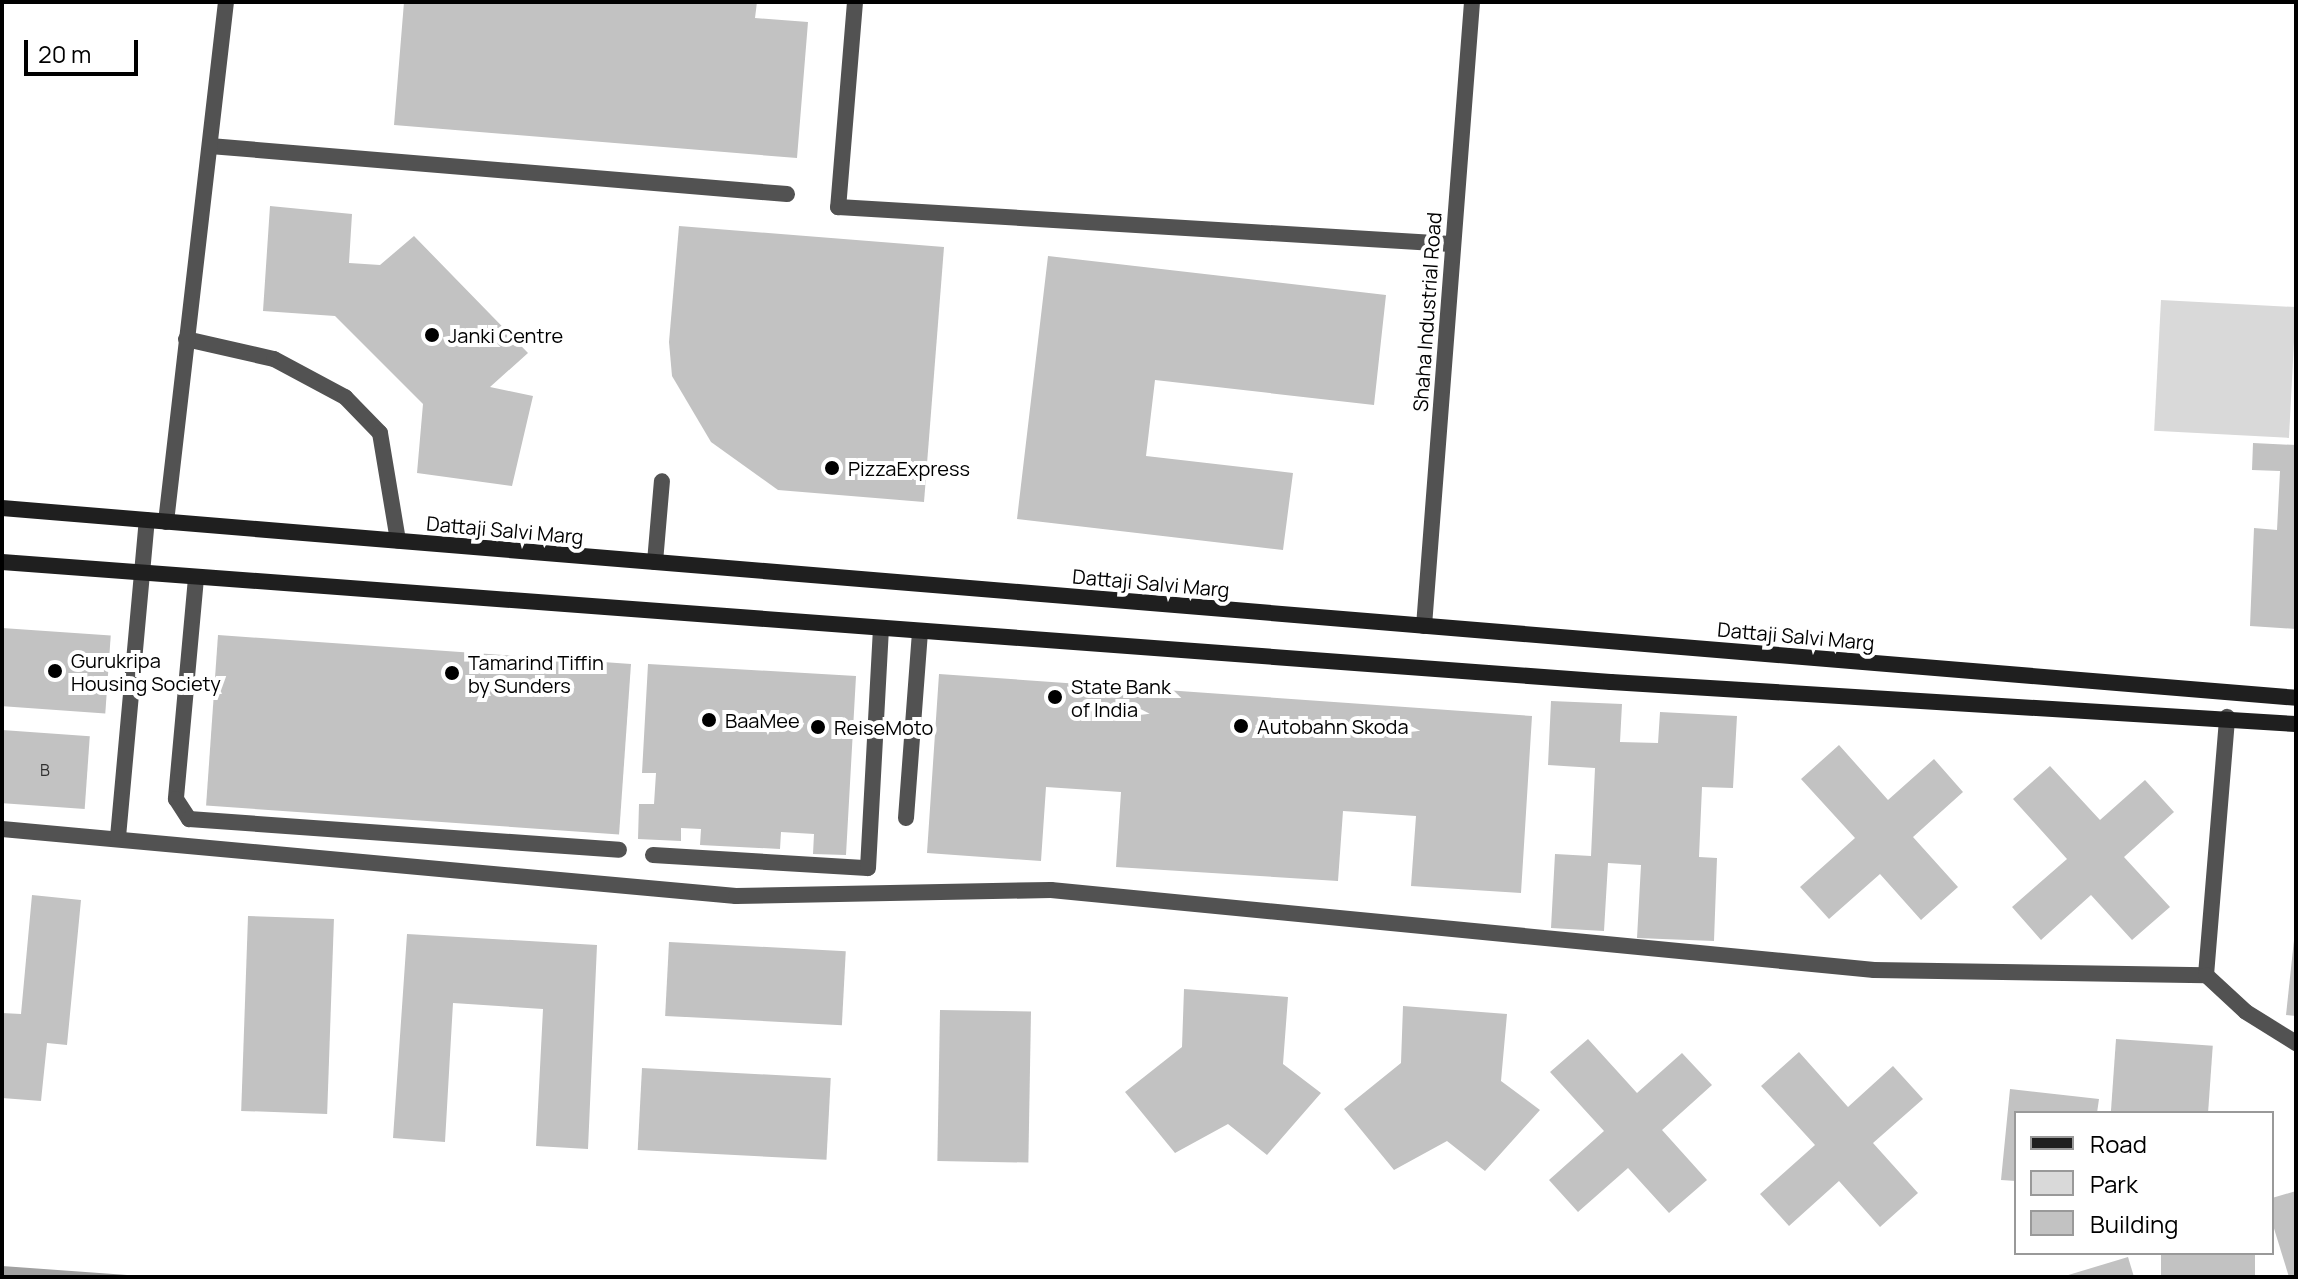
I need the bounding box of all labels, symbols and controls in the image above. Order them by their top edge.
scale bar [28,24,142,74]
text: 20 m [38,37,91,70]
street label: Shaha Industrial Road [1408,211,1446,413]
place label: Janki Centre [448,323,563,347]
marker: Janki Centre [423,326,441,344]
place label: PizzaExpress [848,456,970,480]
marker: PizzaExpress [823,459,841,477]
street label: Dattaji Salvi Marg [425,511,585,549]
street label: Dattaji Salvi Marg [1071,564,1231,602]
street label: Dattaji Salvi Marg [1716,617,1876,655]
place label: Gurukripa Housing Society [71,648,221,695]
place label: Tamarind Tiffin by Sunders [468,650,604,697]
marker: Gurukripa Housing Society [46,662,64,680]
marker: Tamarind Tiffin by Sunders [443,664,461,682]
place label: State Bank of India [1071,674,1171,721]
marker: State Bank of India [1046,688,1064,706]
place label: BaaMee [725,708,800,732]
marker: BaaMee [700,711,718,729]
place label: Autobahn Skoda [1257,714,1409,738]
place label: ReiseMoto [834,715,933,739]
marker: Autobahn Skoda [1232,717,1250,735]
marker: ReiseMoto [809,718,827,736]
house number: B [40,760,50,780]
legend [2014,1111,2274,1255]
text: Road [2090,1127,2147,1160]
text: Park [2090,1167,2138,1200]
text: Building [2090,1207,2178,1240]

